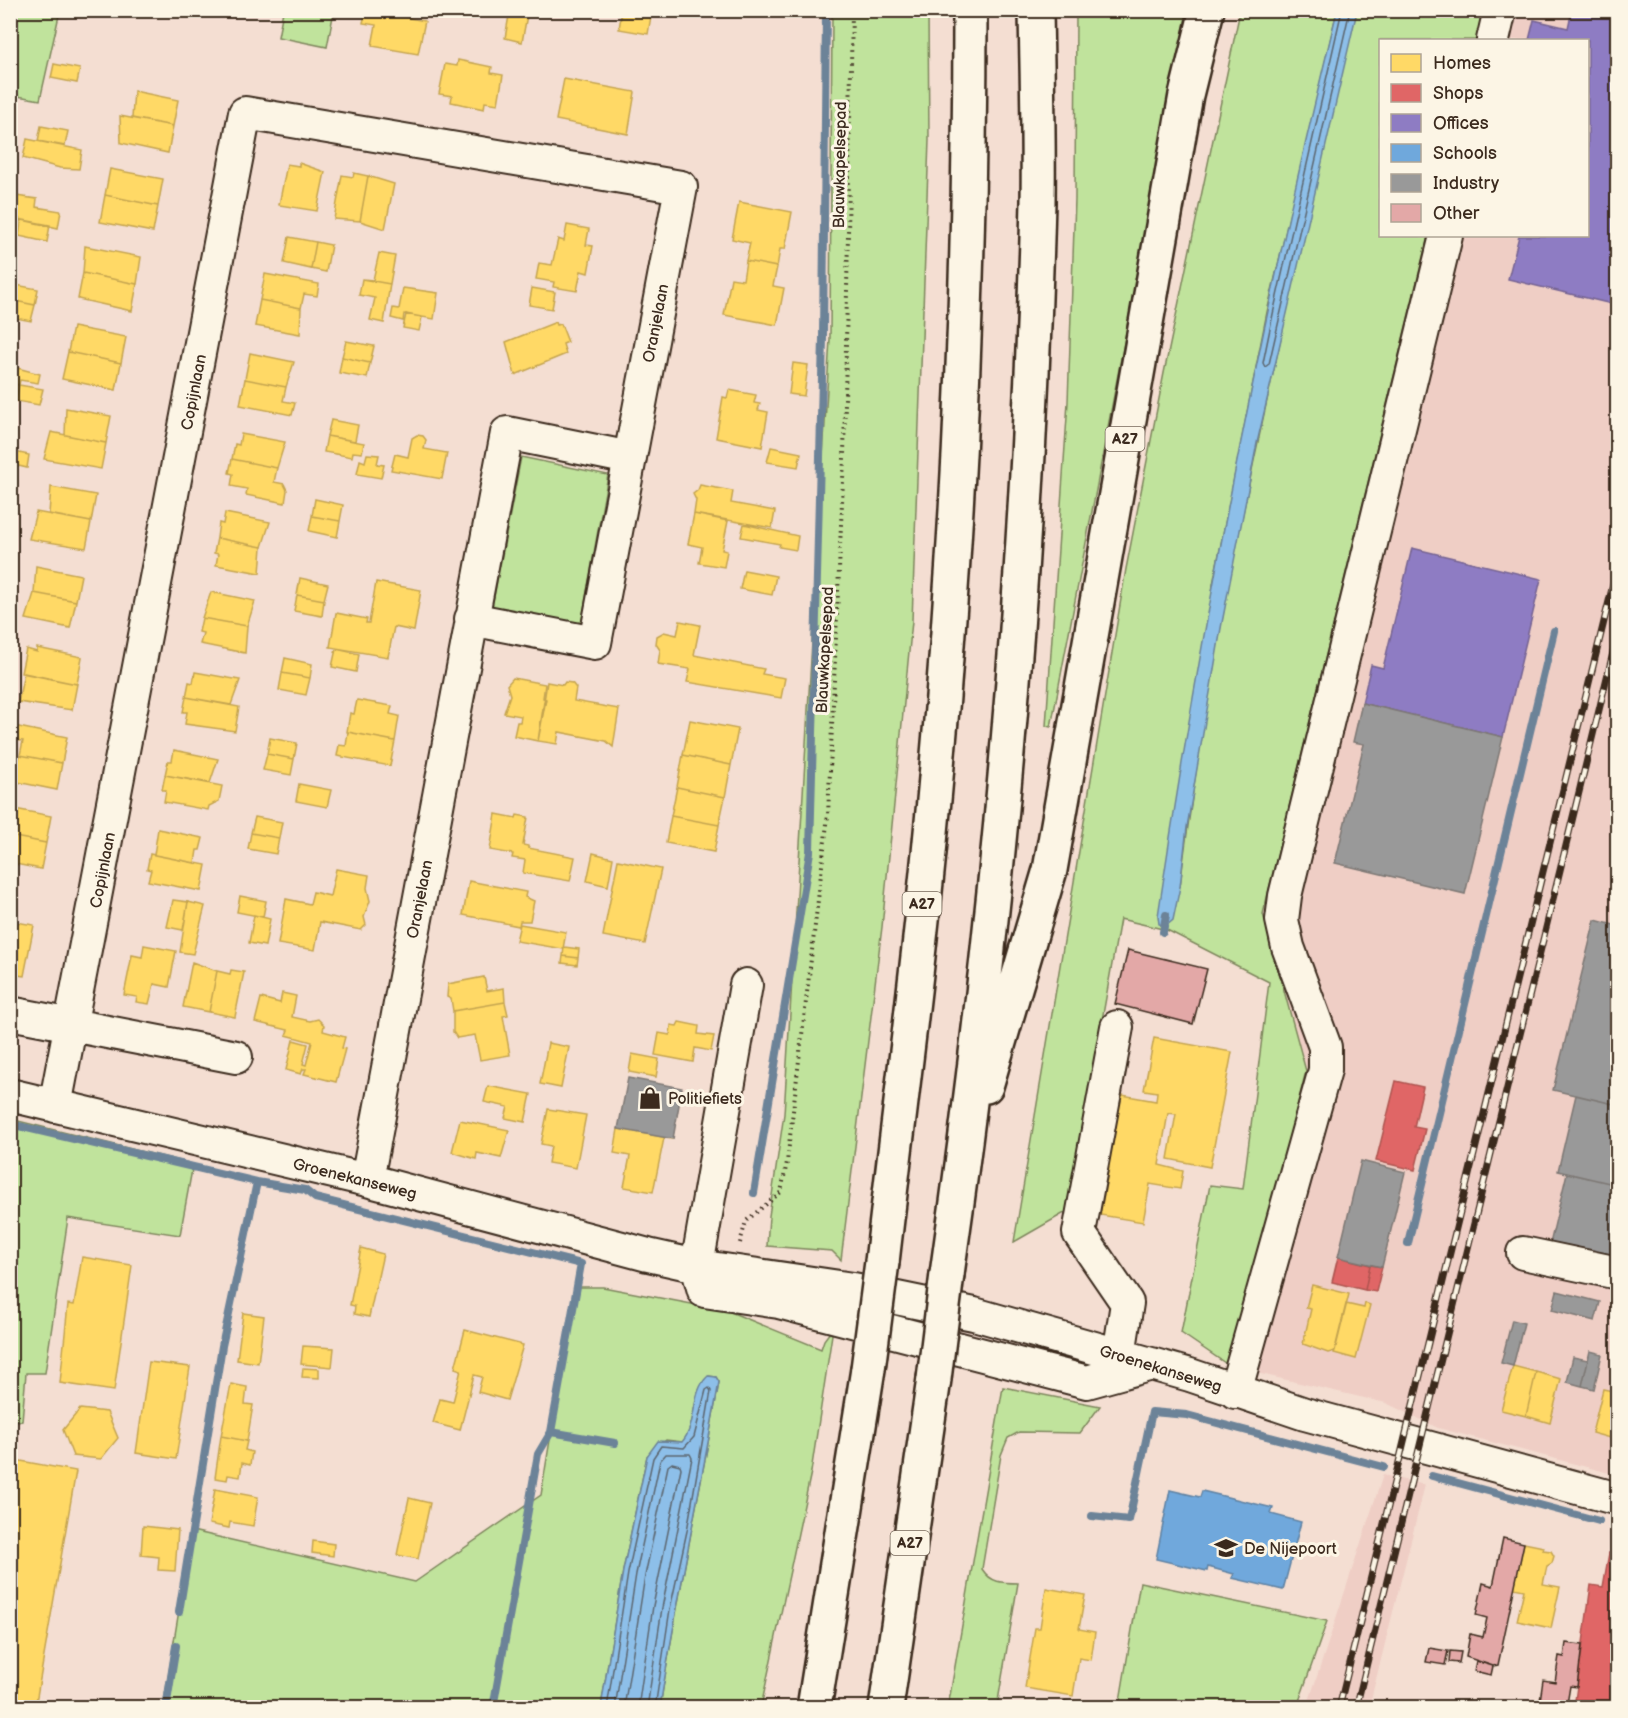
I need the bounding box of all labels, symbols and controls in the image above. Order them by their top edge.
legend [1379,39,1589,237]
text: Homes [1433,53,1491,74]
text: Shops [1433,83,1484,104]
street label: Blauwkapelsepad [830,101,851,229]
text: Offices [1433,113,1489,134]
text: Schools [1433,143,1497,164]
text: Industry [1433,173,1500,194]
text: Other [1433,203,1480,224]
street label: Oranjelaan [640,282,673,364]
street label: Copijnlaan [178,353,211,432]
road number: A27 [1106,427,1144,451]
street label: Blauwkapelsepad [813,586,838,714]
street label: Copijnlaan [87,831,120,910]
street label: Oranjelaan [404,858,437,940]
road number: A27 [902,892,942,916]
shop icon: Politiefiets [637,1085,663,1111]
place label: Politiefiets [668,1090,742,1109]
street label: Groenekanseweg [291,1155,419,1204]
street label: Groenekanseweg [1097,1342,1224,1397]
road number: A27 [890,1531,930,1555]
school or university icon: De Nijepoort [1213,1535,1239,1561]
place label: De Nijepoort [1244,1540,1337,1559]

